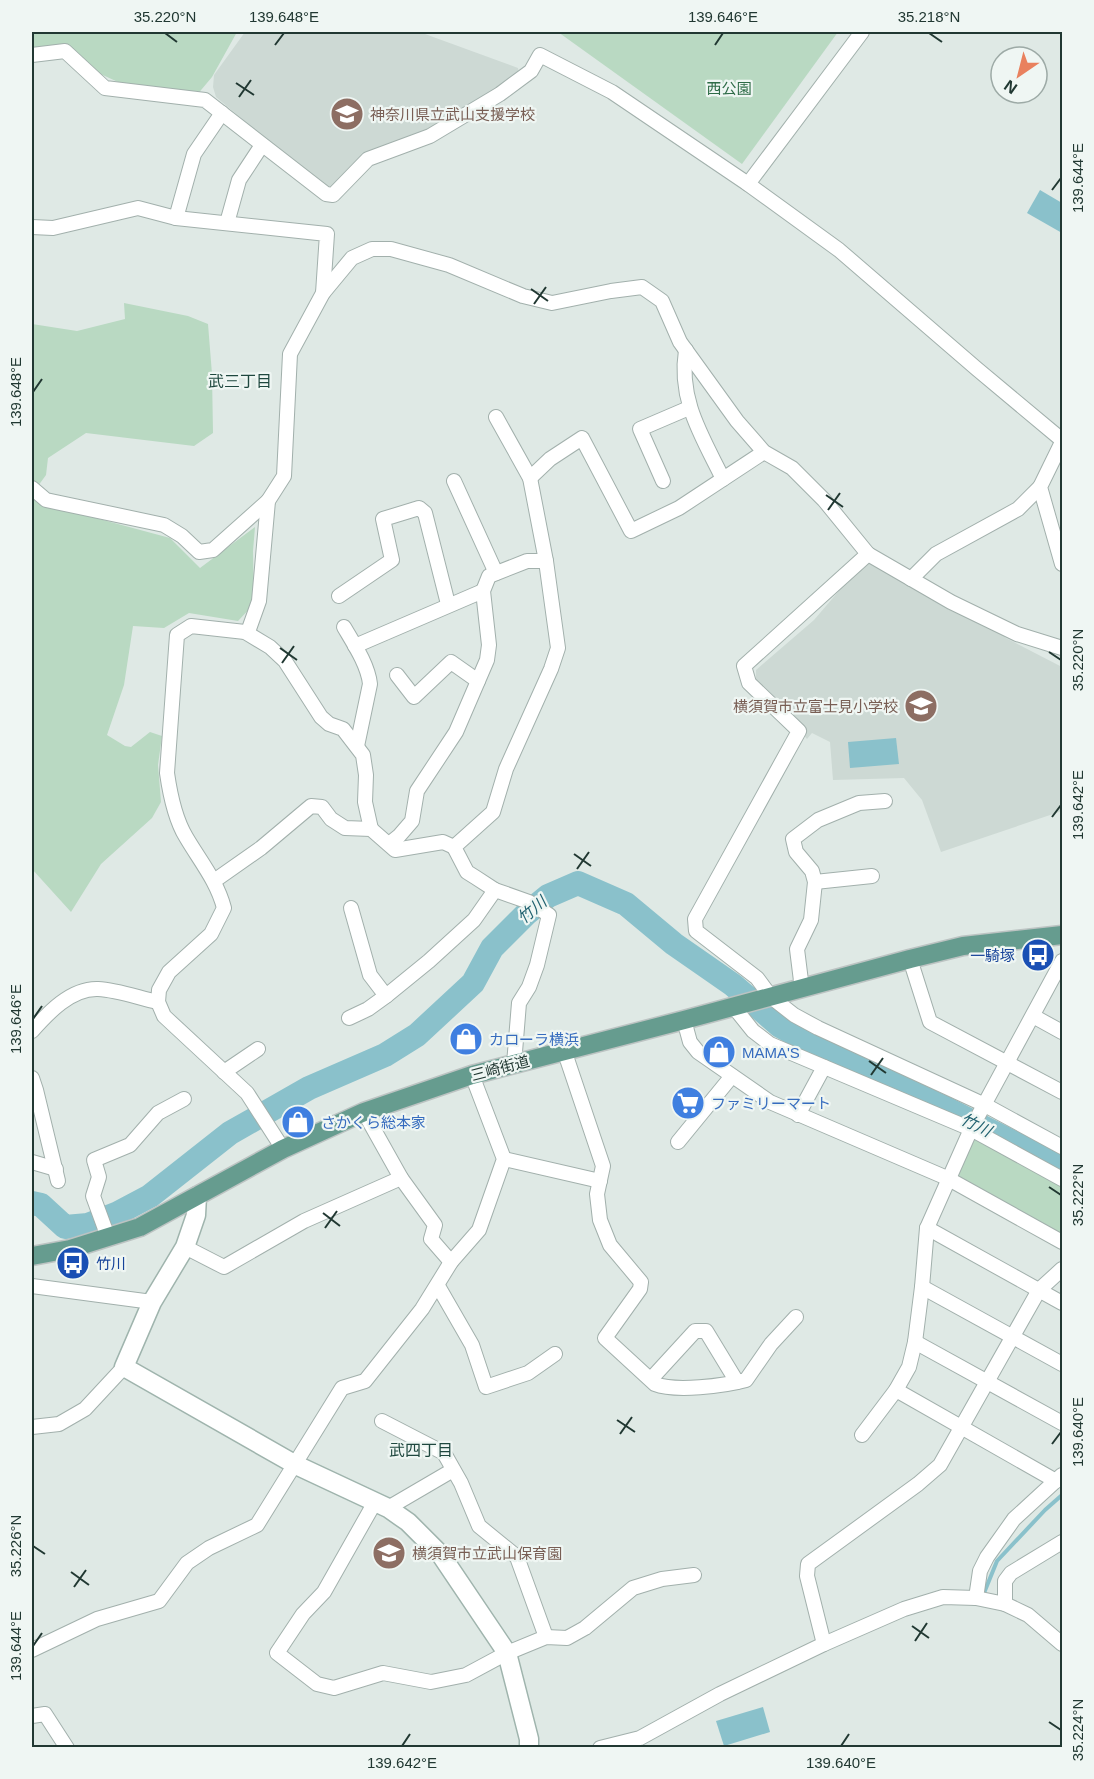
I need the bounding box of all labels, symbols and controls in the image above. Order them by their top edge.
text: 35.220°N [134,8,196,25]
text: 139.648°E [249,8,319,25]
text: 139.646°E [688,8,758,25]
text: 35.218°N [898,8,960,25]
north arrow [989,45,1049,105]
text: N [1001,77,1020,97]
park label: 西公園 [706,80,752,97]
school or university icon: 神奈川県立武山支援学校 [329,96,365,132]
place label: 神奈川県立武山支援学校 [370,106,535,123]
text: 139.644°E [1069,143,1086,213]
text: 139.648°E [7,357,24,427]
district label: 武三丁目 [208,373,272,390]
text: 35.220°N [1069,629,1086,691]
school or university icon: 横須賀市立富士見小学校 [903,688,939,724]
place label: 横須賀市立富士見小学校 [733,698,898,715]
text: 139.642°E [1069,770,1086,840]
water label: 竹川 [514,892,551,927]
bus stop icon: 一騎塚 [1020,937,1056,973]
place label: 一騎塚 [970,947,1015,964]
text: 139.646°E [7,984,24,1054]
shop icon: カローラ横浜 [448,1021,484,1057]
place label: カローラ横浜 [489,1031,579,1048]
shop icon: MAMA'S [701,1034,737,1070]
place label: MAMA'S [742,1044,800,1061]
street label: 三崎街道 [469,1052,531,1084]
supermarket icon: ファミリーマート [670,1085,706,1121]
place label: ファミリーマート [711,1095,831,1112]
shop icon: さかくら総本家 [280,1104,316,1140]
water label: 竹川 [958,1110,996,1141]
place label: さかくら総本家 [321,1114,426,1131]
text: 35.222°N [1069,1164,1086,1226]
bus stop icon: 竹川 [55,1245,91,1281]
place label: 竹川 [96,1255,126,1272]
text: 139.640°E [1069,1397,1086,1467]
district label: 武四丁目 [389,1442,453,1459]
text: 35.226°N [7,1515,24,1577]
school or university icon: 横須賀市立武山保育園 [371,1535,407,1571]
place label: 横須賀市立武山保育園 [412,1545,562,1562]
text: 139.644°E [7,1611,24,1681]
text: 35.224°N [1069,1699,1086,1761]
text: 139.642°E [367,1754,437,1771]
text: 139.640°E [806,1754,876,1771]

